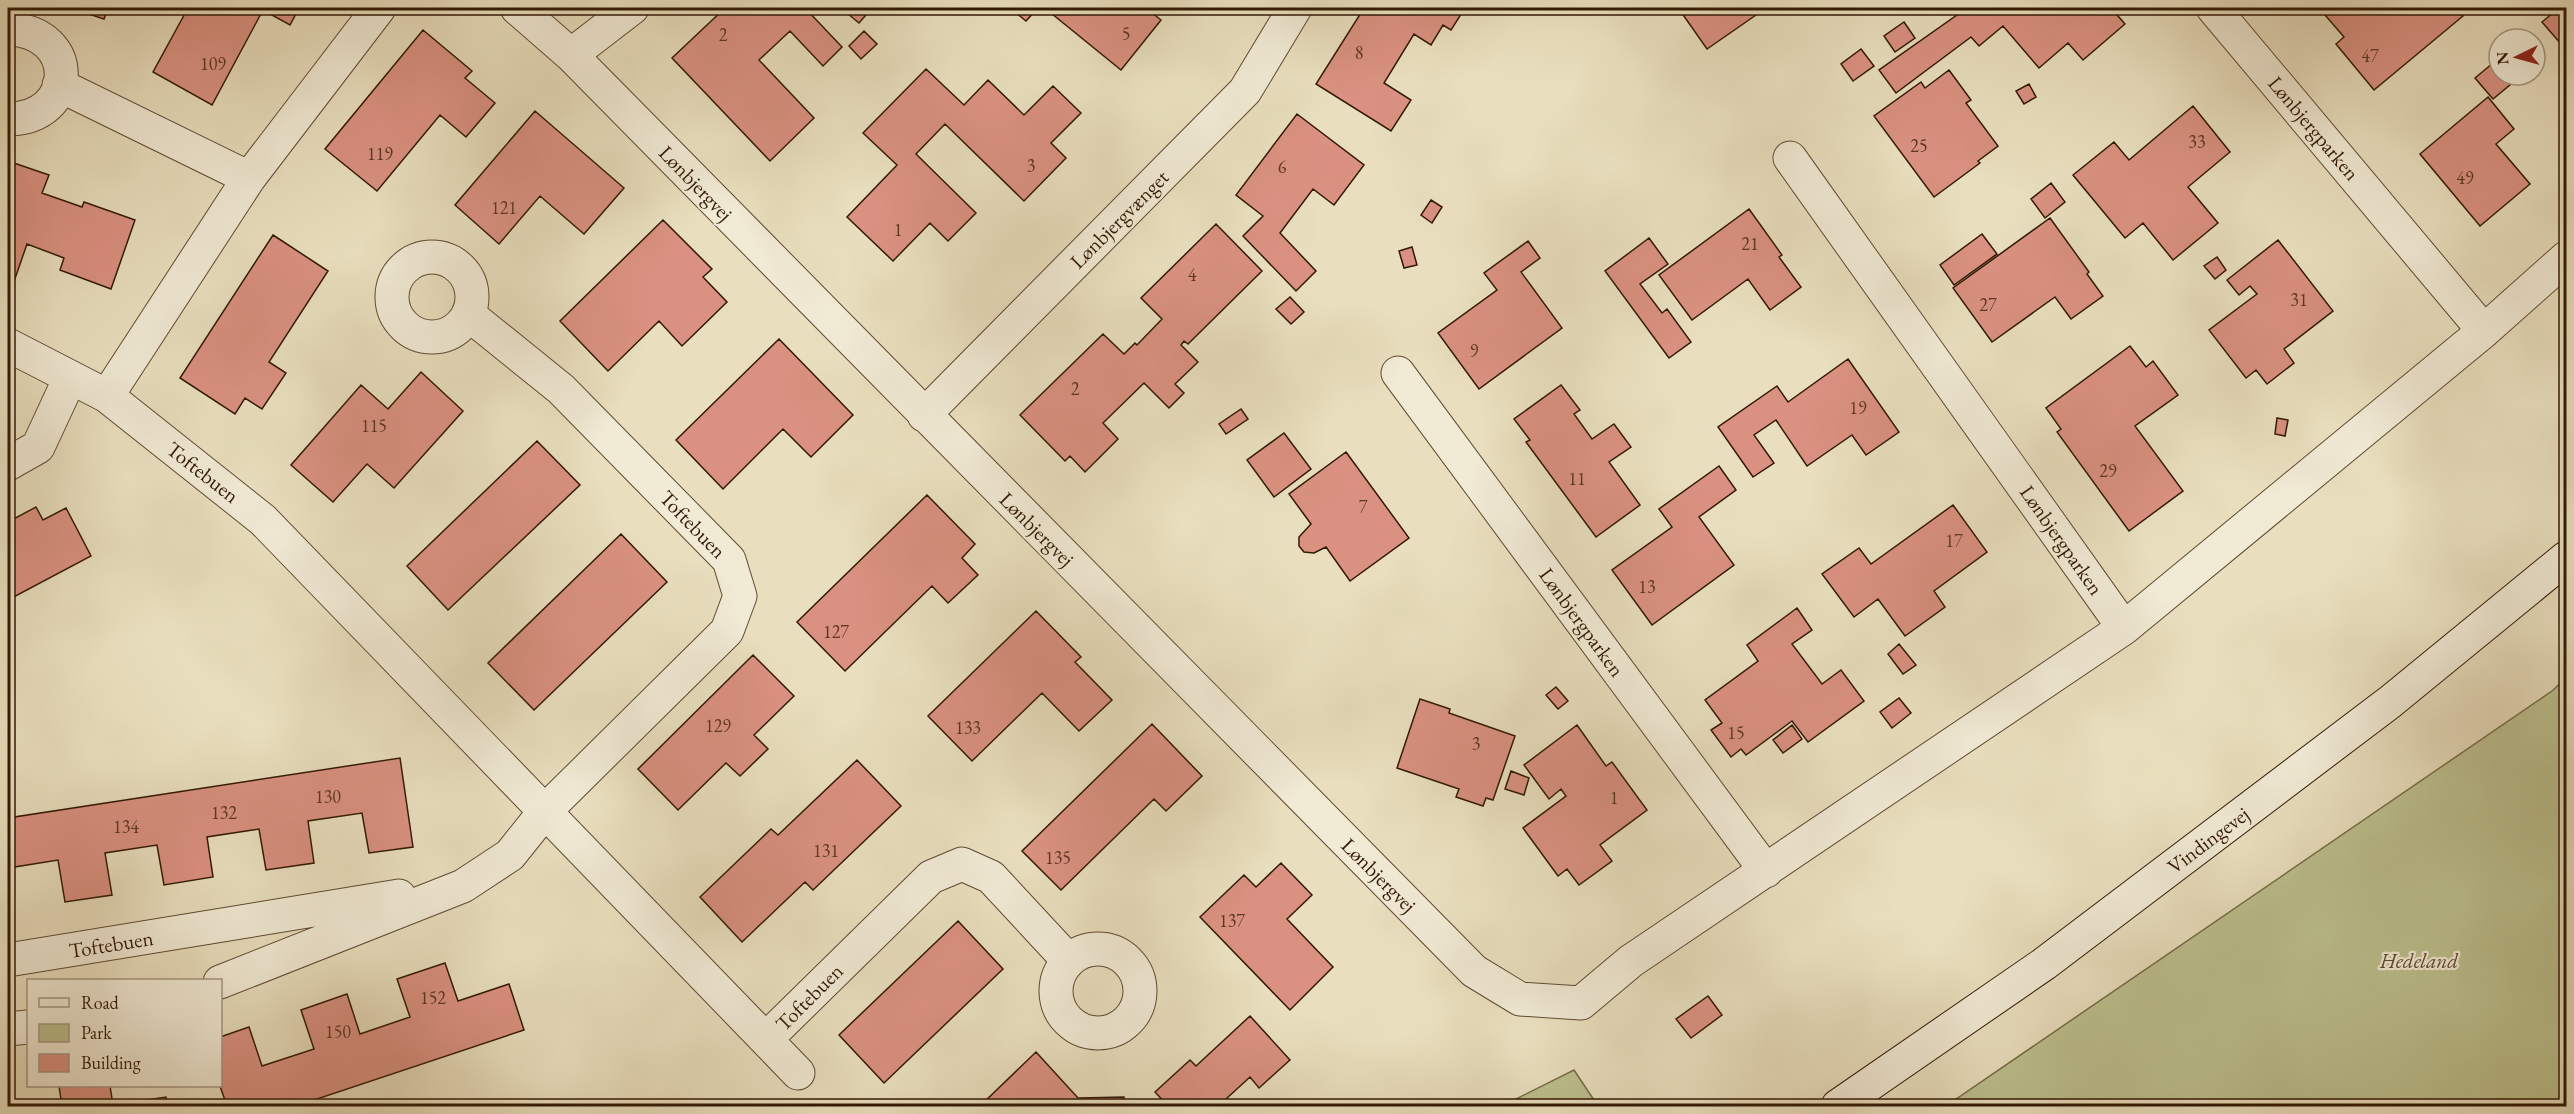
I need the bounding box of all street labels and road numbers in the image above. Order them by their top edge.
street label: Lønbjergparken [2262,70,2366,186]
street label: Lønbjergvej [653,139,739,227]
street label: Lønbjergvænget [1064,164,1174,274]
street label: Toftebuen [161,435,245,509]
street label: Lønbjergparken [2014,480,2110,600]
street label: Toftebuen [654,484,732,564]
street label: Lønbjergvej [994,486,1080,572]
street label: Lønbjergparken [1533,562,1631,682]
street label: Vindingevej [2162,800,2254,880]
street label: Lønbjergvej [1336,832,1422,918]
street label: Toftebuen [67,924,155,964]
street label: Toftebuen [769,957,849,1037]

